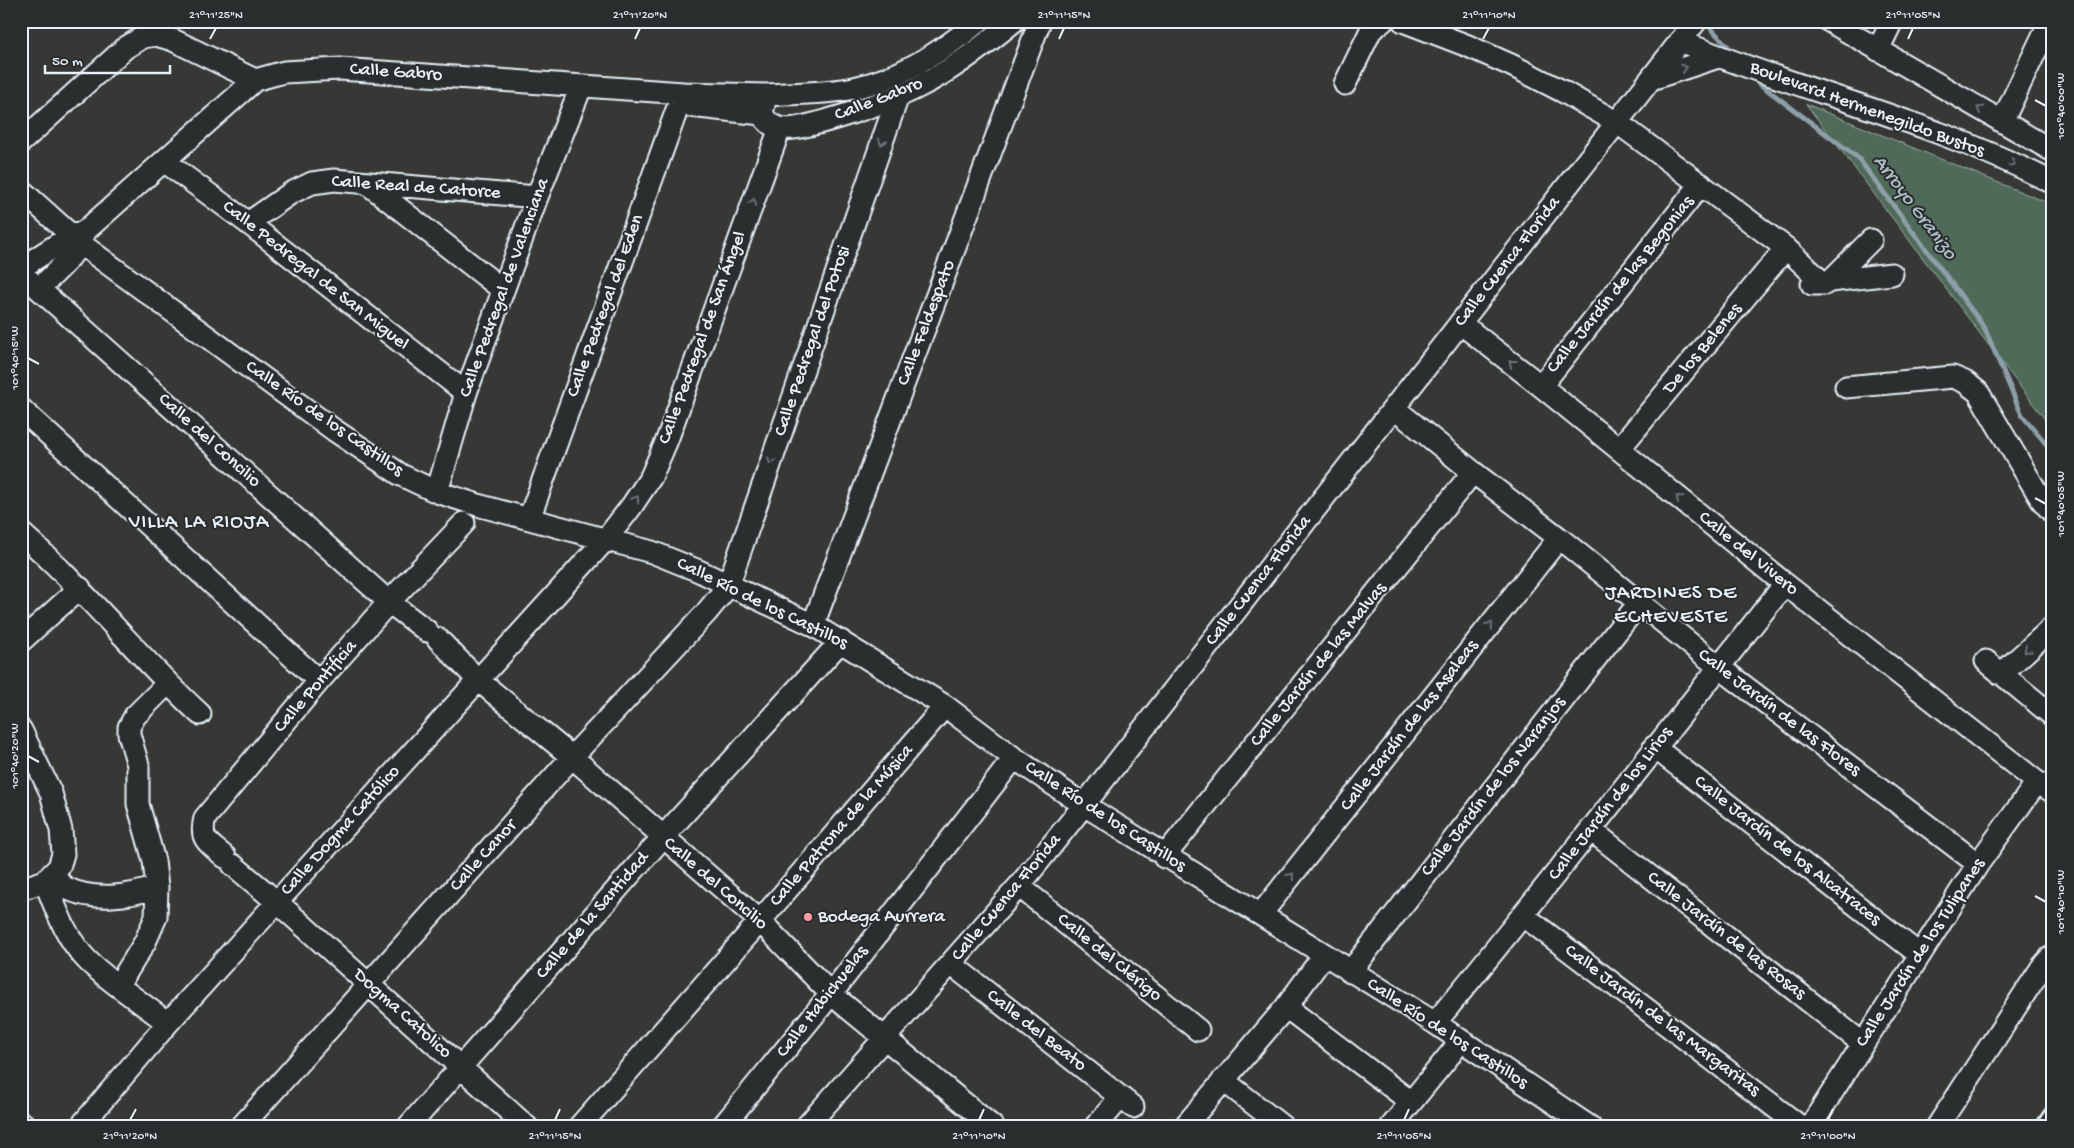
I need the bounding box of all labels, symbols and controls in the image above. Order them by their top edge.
text: 21°11'25"N [189,9,243,23]
text: 21°11'20"N [613,9,667,23]
text: 21°11'15"N [1038,9,1091,23]
text: 21°11'10"N [1462,9,1516,23]
text: 21°11'05"N [1886,9,1941,23]
scale bar [45,42,170,74]
text: 50 m [52,53,83,71]
street label: Boulevard Hermenegildo Bustos [1746,56,1988,164]
street label: Calle Gabro [349,58,443,88]
one-way arrow [1680,64,1688,74]
street label: Calle Gabro [832,73,927,127]
text: 101°40'00"W [2055,73,2069,140]
one-way arrow [1976,106,1985,116]
one-way arrow [877,138,887,146]
water label: Arroyo Granizo [1867,151,1962,266]
one-way arrow [2007,156,2016,167]
street label: Calle Real de Catorce [331,171,501,205]
street label: Calle Pedregal de Valenciana [455,174,556,401]
street label: Calle Cuenca Florida [1450,191,1567,332]
street label: Calle Jardín de las Begonias [1542,191,1700,379]
street label: Calle Pedregal de San Miguel [217,196,413,356]
one-way arrow [747,199,757,207]
street label: Calle Pedregal del Eden [562,211,650,401]
street label: Calle Pedregal de San Ángel [654,228,752,448]
street label: Calle Pedregal del Potosi [770,243,856,439]
street label: Calle Feldespato [892,257,962,389]
street label: De los Belenes [1657,298,1748,401]
text: 101°40'15"W [9,326,23,391]
street label: Calle Río de los Castillos [240,356,408,483]
one-way arrow [1509,360,1518,368]
street label: Calle del Concilio [153,389,265,493]
one-way arrow [767,457,777,465]
text: 101°40'05"W [2055,471,2069,538]
one-way arrow [630,496,639,505]
one-way arrow [1676,496,1685,504]
street label: Calle del Vivero [1693,506,1803,602]
street label: Calle Cuenca Florida [1201,510,1318,651]
district label: VILLA LA RIOJA [128,511,270,536]
street label: Calle Río de los Castillos [673,552,852,656]
street label: Calle Jardín de las Malvas [1246,577,1393,752]
district label: JARDINES DE ECHEVESTE [1605,582,1737,631]
one-way arrow [1484,622,1492,631]
street label: Calle Pontificia [269,635,364,738]
street label: Calle Jardín de las Asaleas [1336,635,1485,816]
street label: Calle Jardín de las Flores [1693,644,1866,783]
one-way arrow [2023,644,2032,653]
street label: Calle Jardín de los Naranjos [1417,692,1572,882]
street label: Calle Jardín de los Lirios [1544,722,1679,886]
text: 101°40'20"W [9,723,23,790]
street label: Calle Patrona de la Música [765,739,920,912]
street label: Calle Río de los Castillos [1020,756,1191,878]
street label: Calle Dogma Católico [276,761,406,901]
street label: Calle Jardín de los Alcatraces [1689,771,1886,932]
street label: Calle Canor [445,813,524,897]
street label: Calle Cuenca Florida [947,828,1068,966]
street label: Calle del Concilio [658,832,772,936]
street label: Calle de la Santidad [531,846,656,984]
street label: Calle Jardín de los Tulipanes [1851,853,1991,1052]
street label: Calle Jardín de las Rosas [1642,867,1811,1006]
text: 101°40'10"W [2055,870,2069,935]
one-way arrow [1285,872,1294,881]
place label: Bodega Aurrera [817,906,946,929]
street label: Calle del Clérigo [1052,908,1166,1008]
marker: Bodega Aurrera [802,911,814,923]
street label: Calle Habichuelas [772,940,875,1063]
street label: Calle Jardín de las Margaritas [1560,940,1765,1103]
street label: Dogma Catolico [346,962,456,1064]
street label: Calle Río de los Castillos [1362,973,1533,1095]
street label: Calle del Beato [981,985,1091,1077]
text: 21°11'20"N [103,1130,157,1144]
text: 21°11'15"N [529,1130,582,1144]
text: 21°11'10"N [952,1130,1006,1144]
text: 21°11'05"N [1377,1130,1432,1144]
text: 21°11'00"N [1800,1130,1856,1144]

